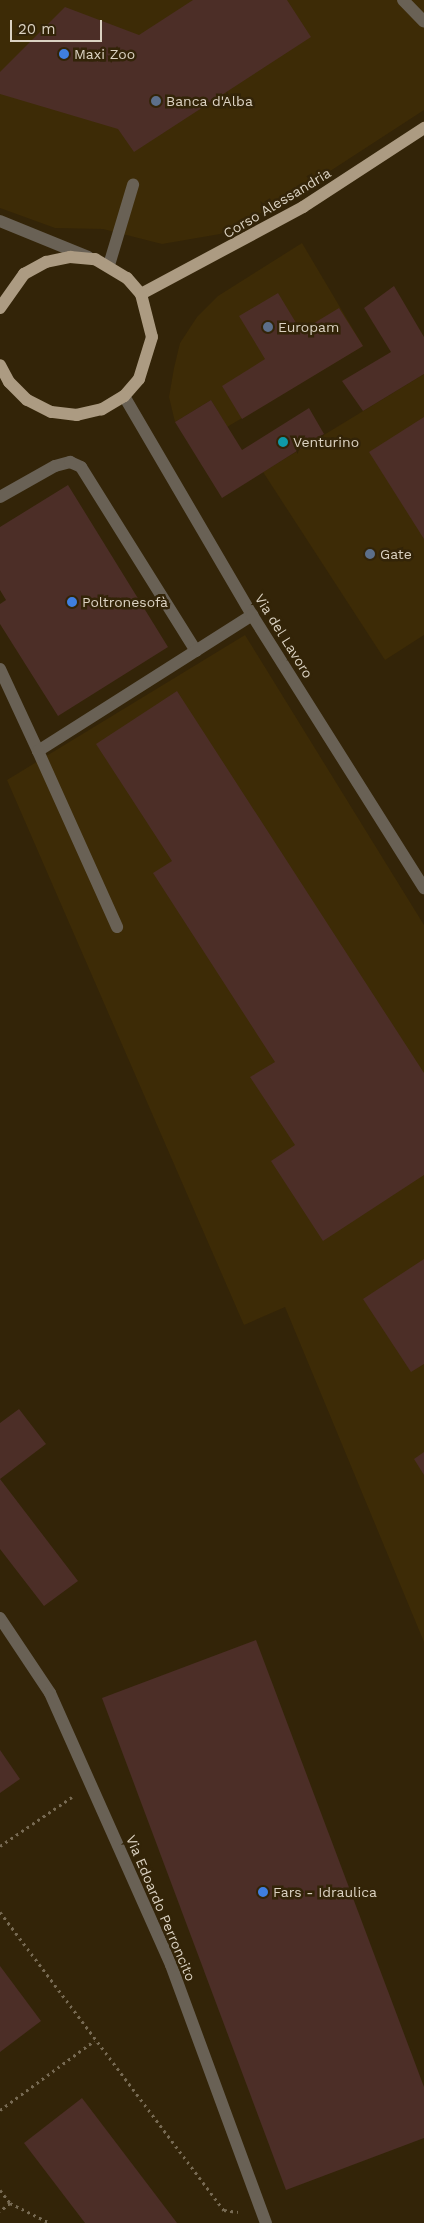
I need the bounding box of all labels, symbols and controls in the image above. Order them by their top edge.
scale bar [12,10,105,42]
text: 20 m [18,20,56,38]
place label: Maxi Zoo [74,46,135,62]
marker: Maxi Zoo [58,48,70,60]
place label: Banca d'Alba [166,93,253,109]
marker: Banca d'Alba [150,95,162,107]
street label: Corso Alessandria [220,164,334,242]
place label: Europam [278,319,339,335]
marker: Europam [262,321,274,333]
place label: Venturino [293,434,359,450]
marker: Venturino [277,436,289,448]
place label: Gate [380,546,412,562]
marker: Gate [364,548,376,560]
street label: Via del Lavoro [251,590,317,682]
place label: Poltronesofà [82,594,168,610]
marker: Poltronesofà [66,596,78,608]
street label: Via Edoardo Perroncito [123,1832,199,1984]
place label: Fars - Idraulica [273,1884,377,1900]
marker: Fars - Idraulica [257,1886,269,1898]

